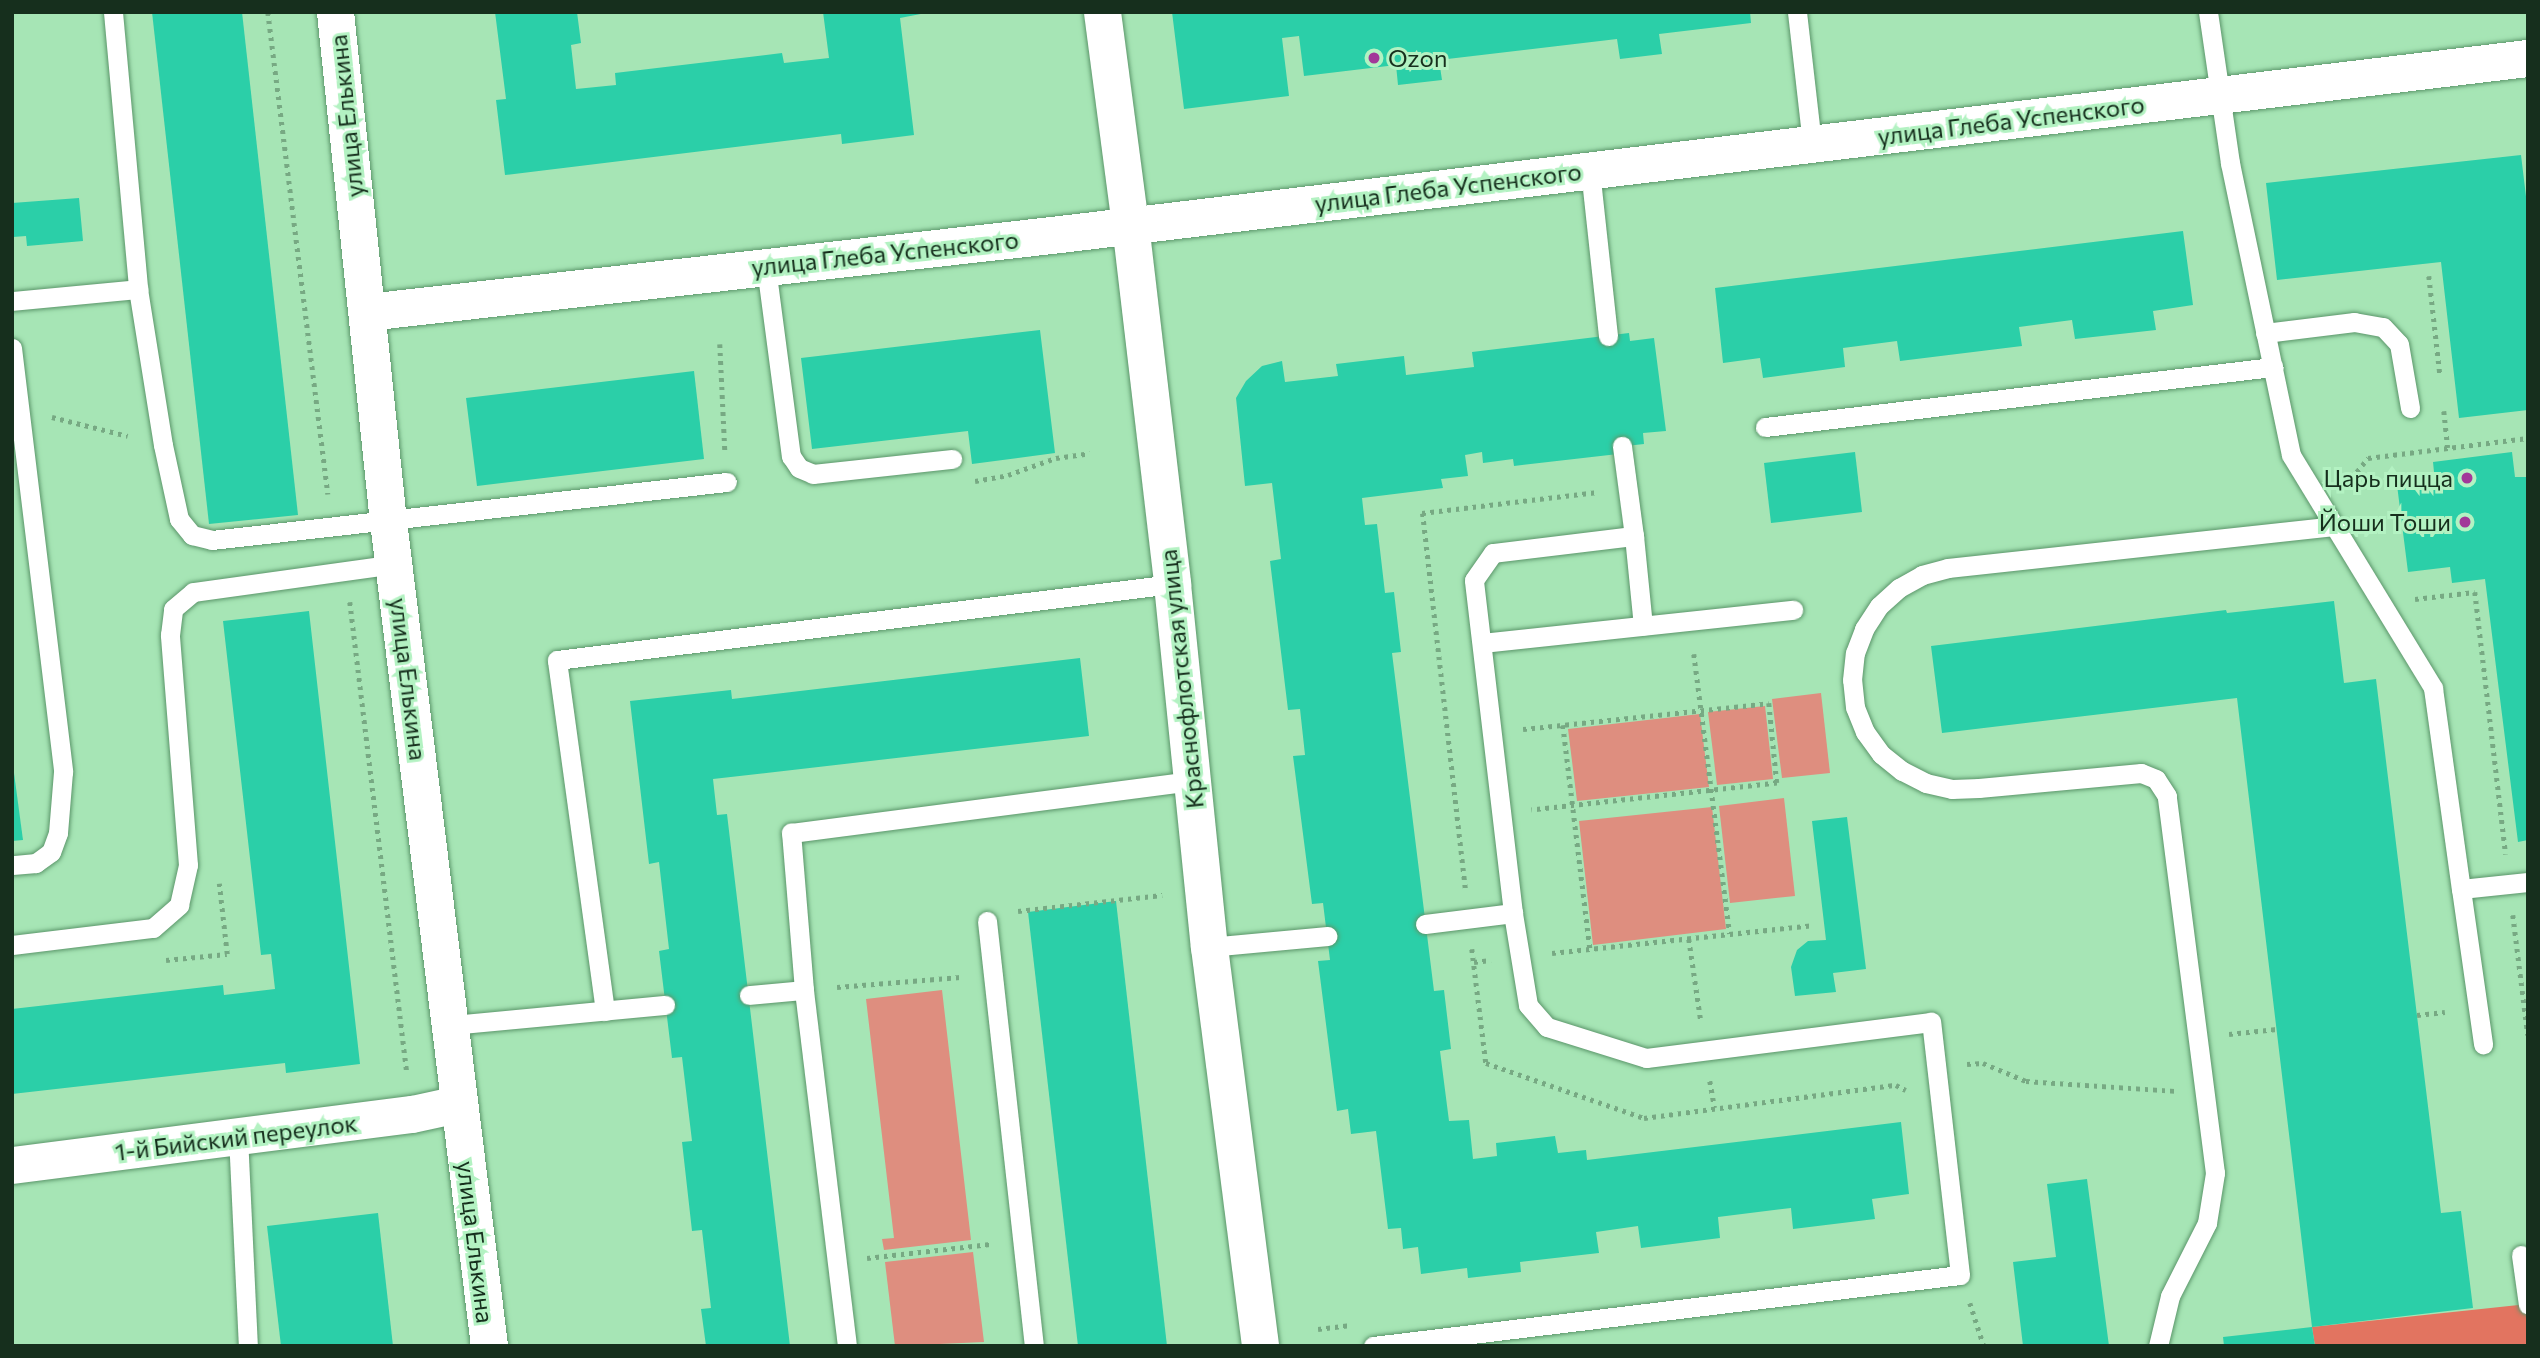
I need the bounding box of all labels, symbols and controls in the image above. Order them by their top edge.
street label: улица Елькина [323,33,369,199]
place label: Ozon [1388,44,1448,72]
marker: Ozon [1366,50,1382,66]
street label: улица Глеба Успенского [1876,89,2146,151]
street label: улица Глеба Успенского [1313,156,1583,218]
street label: улица Глеба Успенского [750,225,1020,281]
place label: Царь пицца [2323,464,2453,492]
marker: Царь пицца [2459,470,2475,486]
place label: Йоши Тоши [2319,508,2451,536]
marker: Йоши Тоши [2457,514,2473,530]
street label: Краснофлотская улица [1153,548,1209,810]
street label: улица Елькина [385,596,433,762]
street label: 1-й Бийский переулок [113,1108,359,1166]
street label: улица Елькина [452,1159,500,1325]

